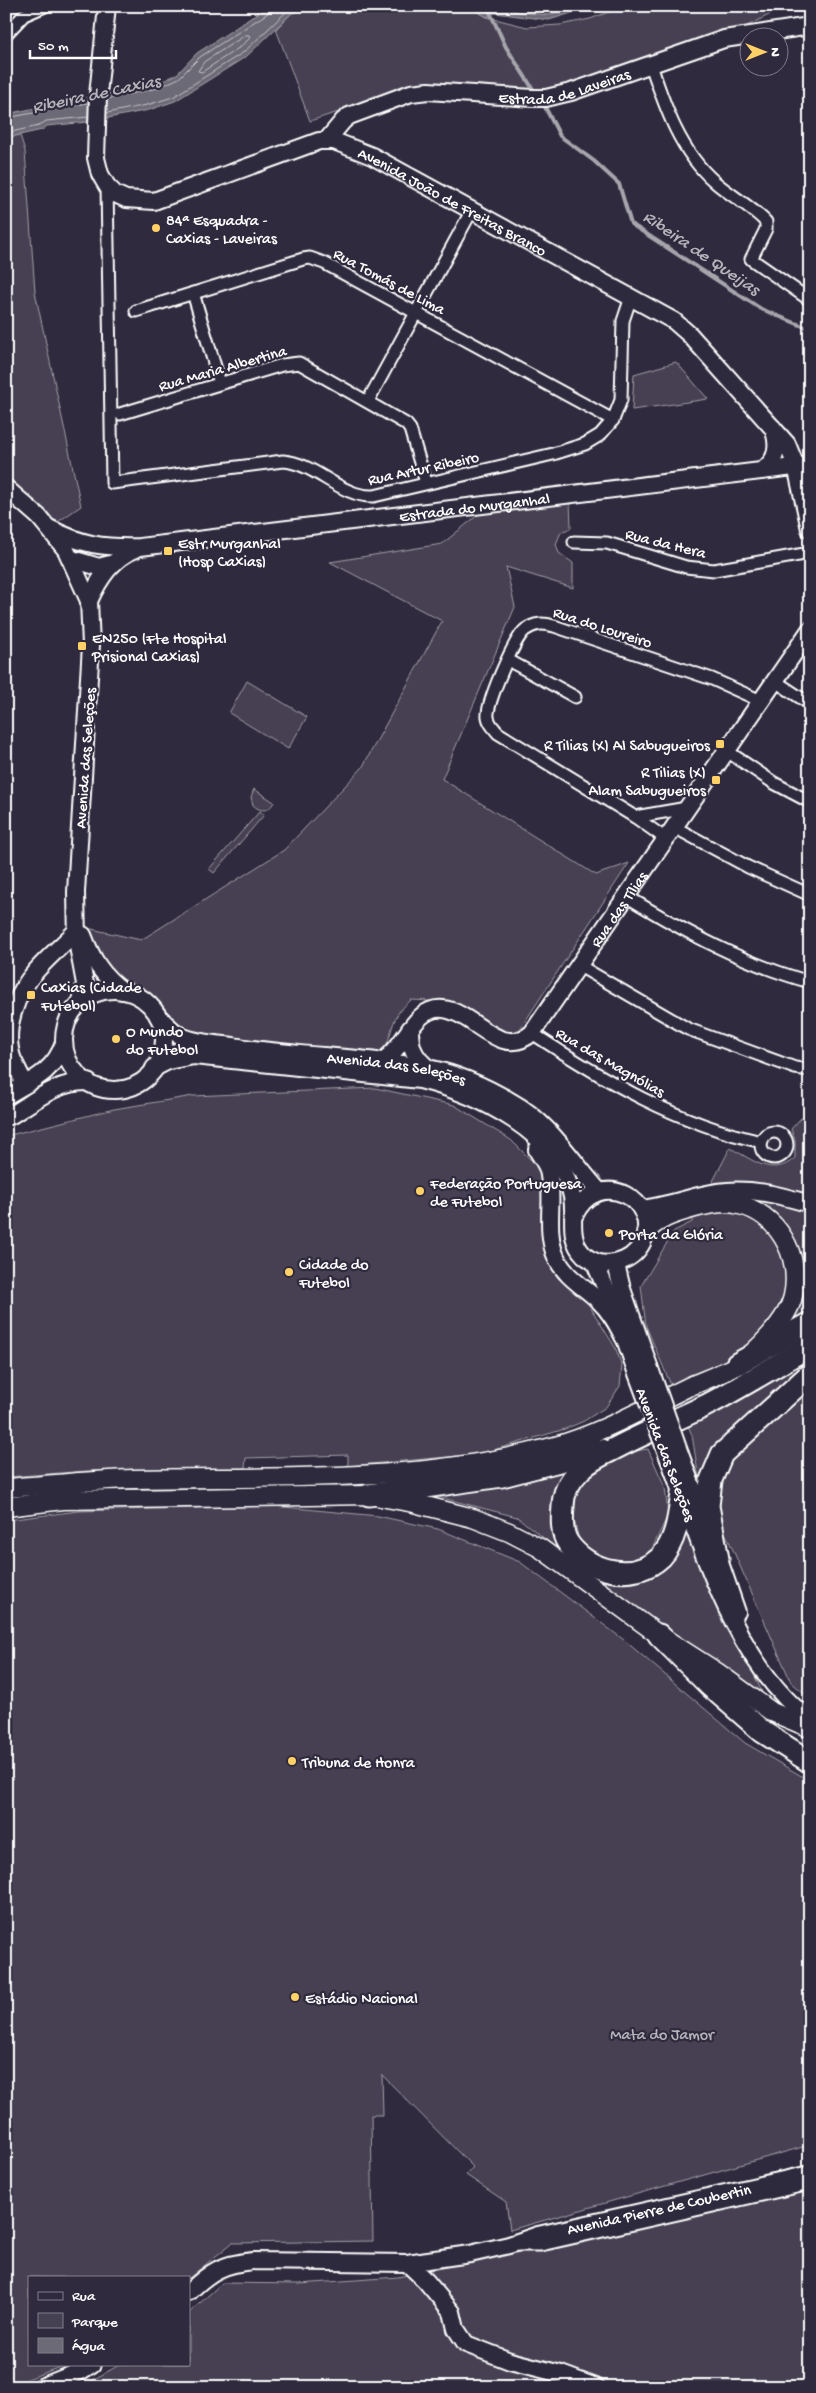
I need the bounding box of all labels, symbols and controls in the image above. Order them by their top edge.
scale bar [30,28,116,60]
north arrow [738,28,788,78]
text: 50 m [38,38,69,56]
text: N [766,47,783,57]
street label: Estrada de Laveiras [498,66,634,111]
water label: Ribeira de Caxias [31,71,165,119]
street label: Avenida João de Freitas Branco [354,145,549,262]
water label: Ribeira de Queijas [638,207,765,302]
place label: 84ª Esquadra - Caxias - Laveiras [166,213,278,250]
marker: 84ª Esquadra - Caxias - Laveiras [150,222,162,234]
street label: Rua Tomás de Lima [329,246,449,321]
street label: Rua Maria Albertina [157,343,290,398]
street label: Rua Artur Ribeiro [366,449,481,491]
street label: Estrada do Murganhal [398,491,551,528]
street label: Rua da Hera [623,526,709,565]
place label: Estr Murganhal (Hosp Caxias) [178,536,281,573]
marker: Estr Murganhal (Hosp Caxias) [162,545,174,557]
street label: Rua do Loureiro [550,604,654,654]
place label: EN250 (Fte Hospital Prisional Caxias) [91,631,226,668]
marker: EN250 (Fte Hospital Prisional Caxias) [76,640,88,652]
street label: Avenida das Seleções [73,686,102,829]
place label: R Tilias (X) Al Sabugueiros [544,738,711,757]
marker: R Tilias (X) Al Sabugueiros [714,738,726,750]
place label: R Tilias (X) Alam Sabugueiros [589,765,707,802]
marker: R Tilias (X) Alam Sabugueiros [710,774,722,786]
street label: Rua das Tílias [588,868,654,952]
place label: Caxias (Cidade Futebol) [40,980,142,1017]
marker: Caxias (Cidade Futebol) [25,989,37,1001]
place label: O Mundo do Futebol [126,1024,198,1061]
street label: Rua das Magnólias [551,1025,668,1104]
marker: O Mundo do Futebol [110,1033,122,1045]
street label: Avenida das Seleções [326,1050,469,1092]
place label: Federação Portuguesa de Futebol [429,1176,583,1213]
marker: Federação Portuguesa de Futebol [414,1185,426,1197]
marker: Porta da Glória [603,1227,615,1239]
place label: Porta da Glória [618,1227,724,1246]
place label: Cidade do Futebol [298,1257,369,1294]
marker: Cidade do Futebol [283,1266,295,1278]
street label: Avenida das Seleções [630,1386,698,1526]
marker: Tribuna de Honra [286,1755,298,1767]
place label: Tribuna de Honra [301,1755,416,1774]
marker: Estádio Nacional [289,1991,301,2003]
place label: Estádio Nacional [305,1991,418,2010]
park label: Mata do Jamor [610,2027,715,2046]
street label: Avenida Pierre de Coubertin [566,2181,753,2241]
legend [28,2276,190,2366]
text: Rua [72,2288,96,2306]
text: Parque [71,2314,118,2332]
text: Água [72,2338,105,2356]

